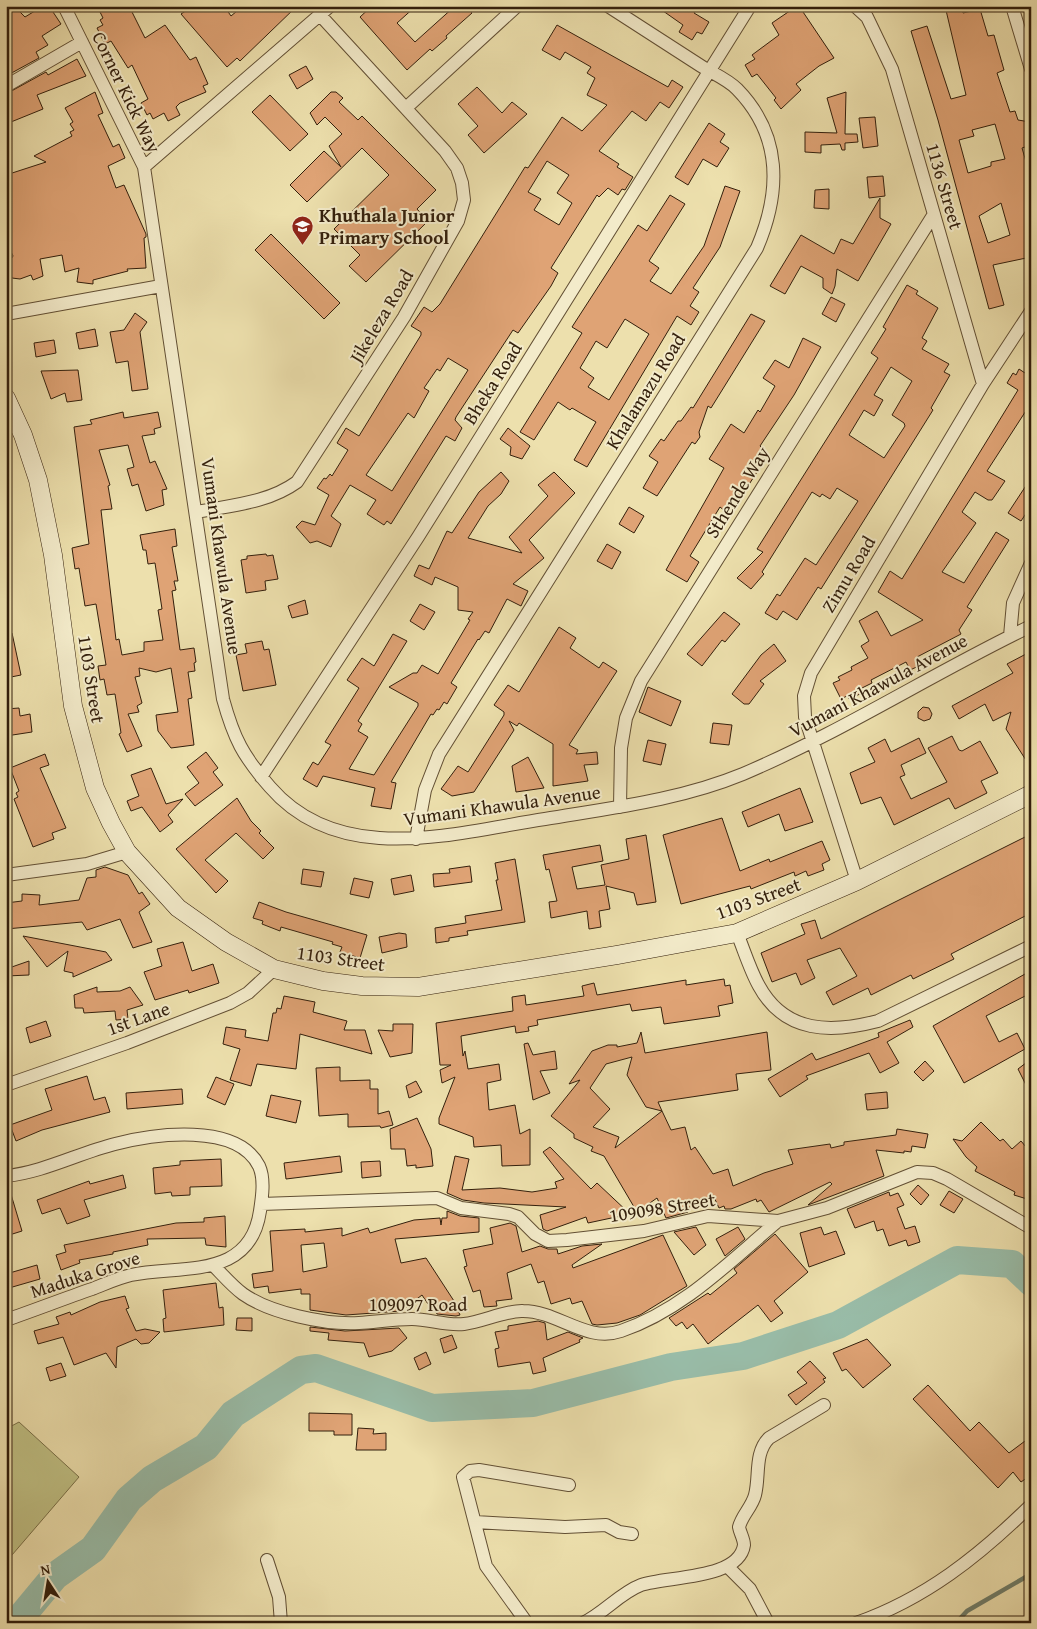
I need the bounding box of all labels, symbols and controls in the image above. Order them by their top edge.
street label: Corner Kick Way [86,27,169,158]
street label: 1136 Street [919,139,971,233]
place label: Khuthala Junior Primary School [319,201,455,251]
school or university icon: Khuthala Junior Primary School [291,214,315,245]
street label: Jikeleza Road [341,263,420,370]
street label: Khalamazu Road [598,327,692,454]
street label: Bheka Road [456,335,529,430]
street label: Sthende Way [698,440,777,543]
street label: Vumani Khawula Avenue [194,456,250,656]
street label: Zimu Road [814,530,882,618]
street label: Vumani Khawula Avenue [784,626,972,744]
street label: 1103 Street [71,633,113,725]
street label: Vumani Khawula Avenue [402,777,602,833]
street label: 1103 Street [711,870,805,926]
street label: 1103 Street [295,938,387,978]
street label: 1st Lane [102,994,174,1042]
street label: 109098 Street [607,1185,717,1229]
street label: Maduka Grove [27,1243,144,1305]
street label: 109097 Road [369,1290,468,1318]
north arrow [22,1556,72,1606]
text: N [39,1558,53,1580]

